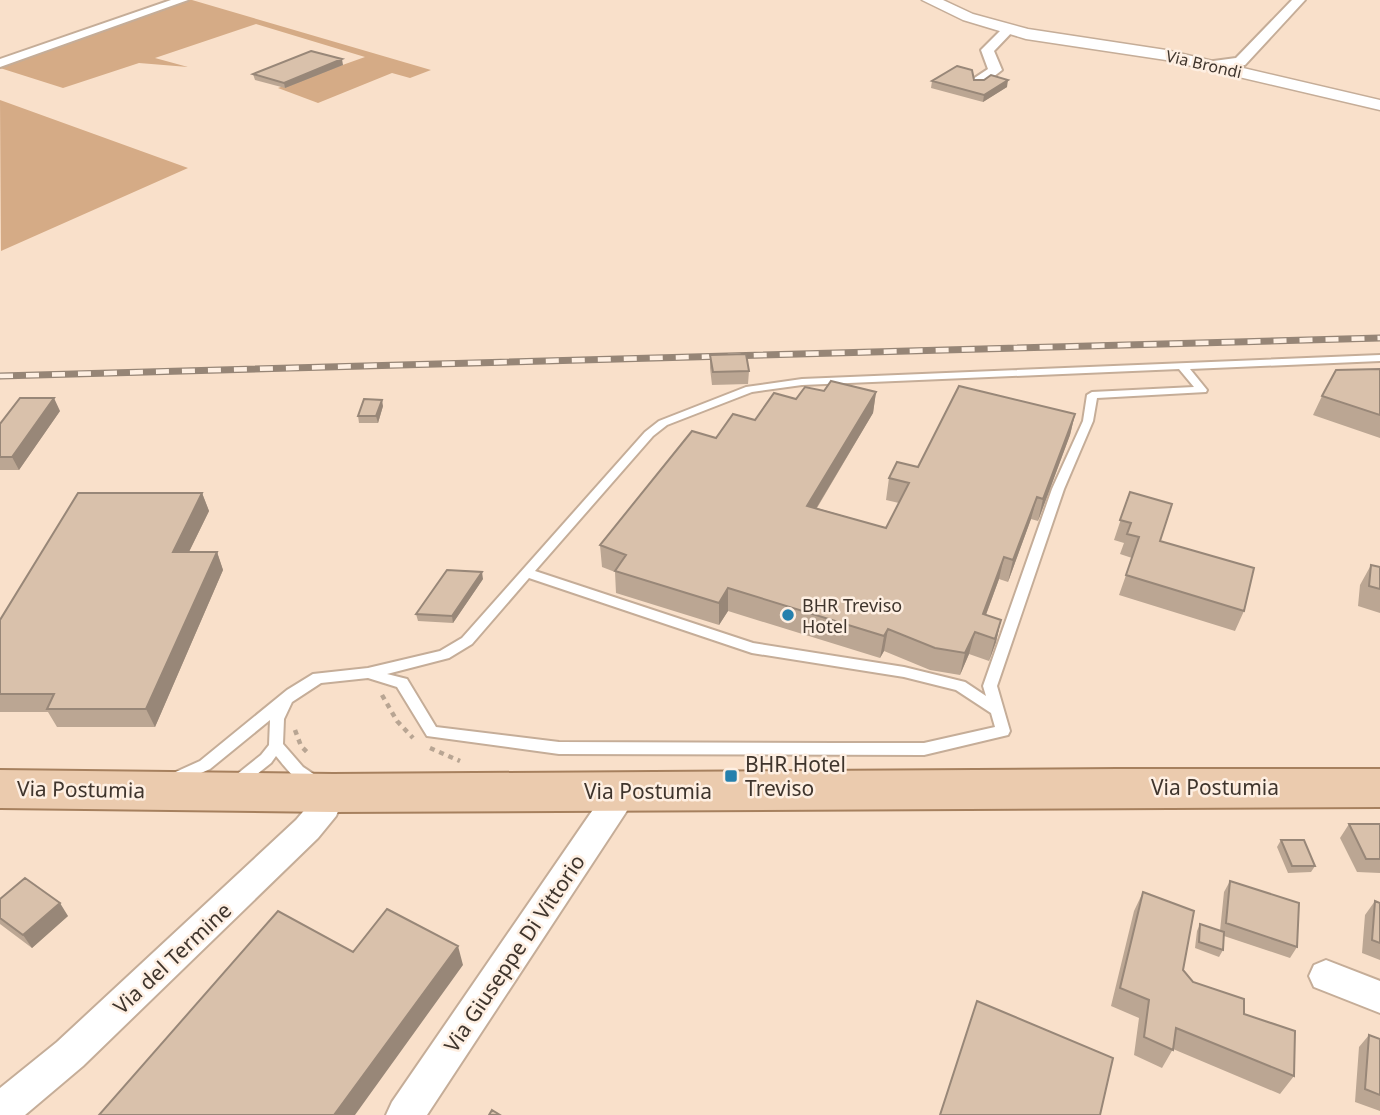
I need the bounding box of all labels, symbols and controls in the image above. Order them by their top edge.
street label: Via Brondi [1164,45,1244,83]
place label: BHR Treviso Hotel [802,593,902,638]
marker: BHR Treviso Hotel [780,607,796,623]
place label: BHR Hotel Treviso [745,750,846,802]
marker: BHR Hotel Treviso [723,768,739,784]
street label: Via Postumia [1151,773,1279,801]
street label: Via Postumia [17,774,145,804]
street label: Via Postumia [584,777,712,805]
street label: Via Giuseppe Di Vittorio [437,849,591,1057]
street label: Via del Termine [107,896,237,1020]

